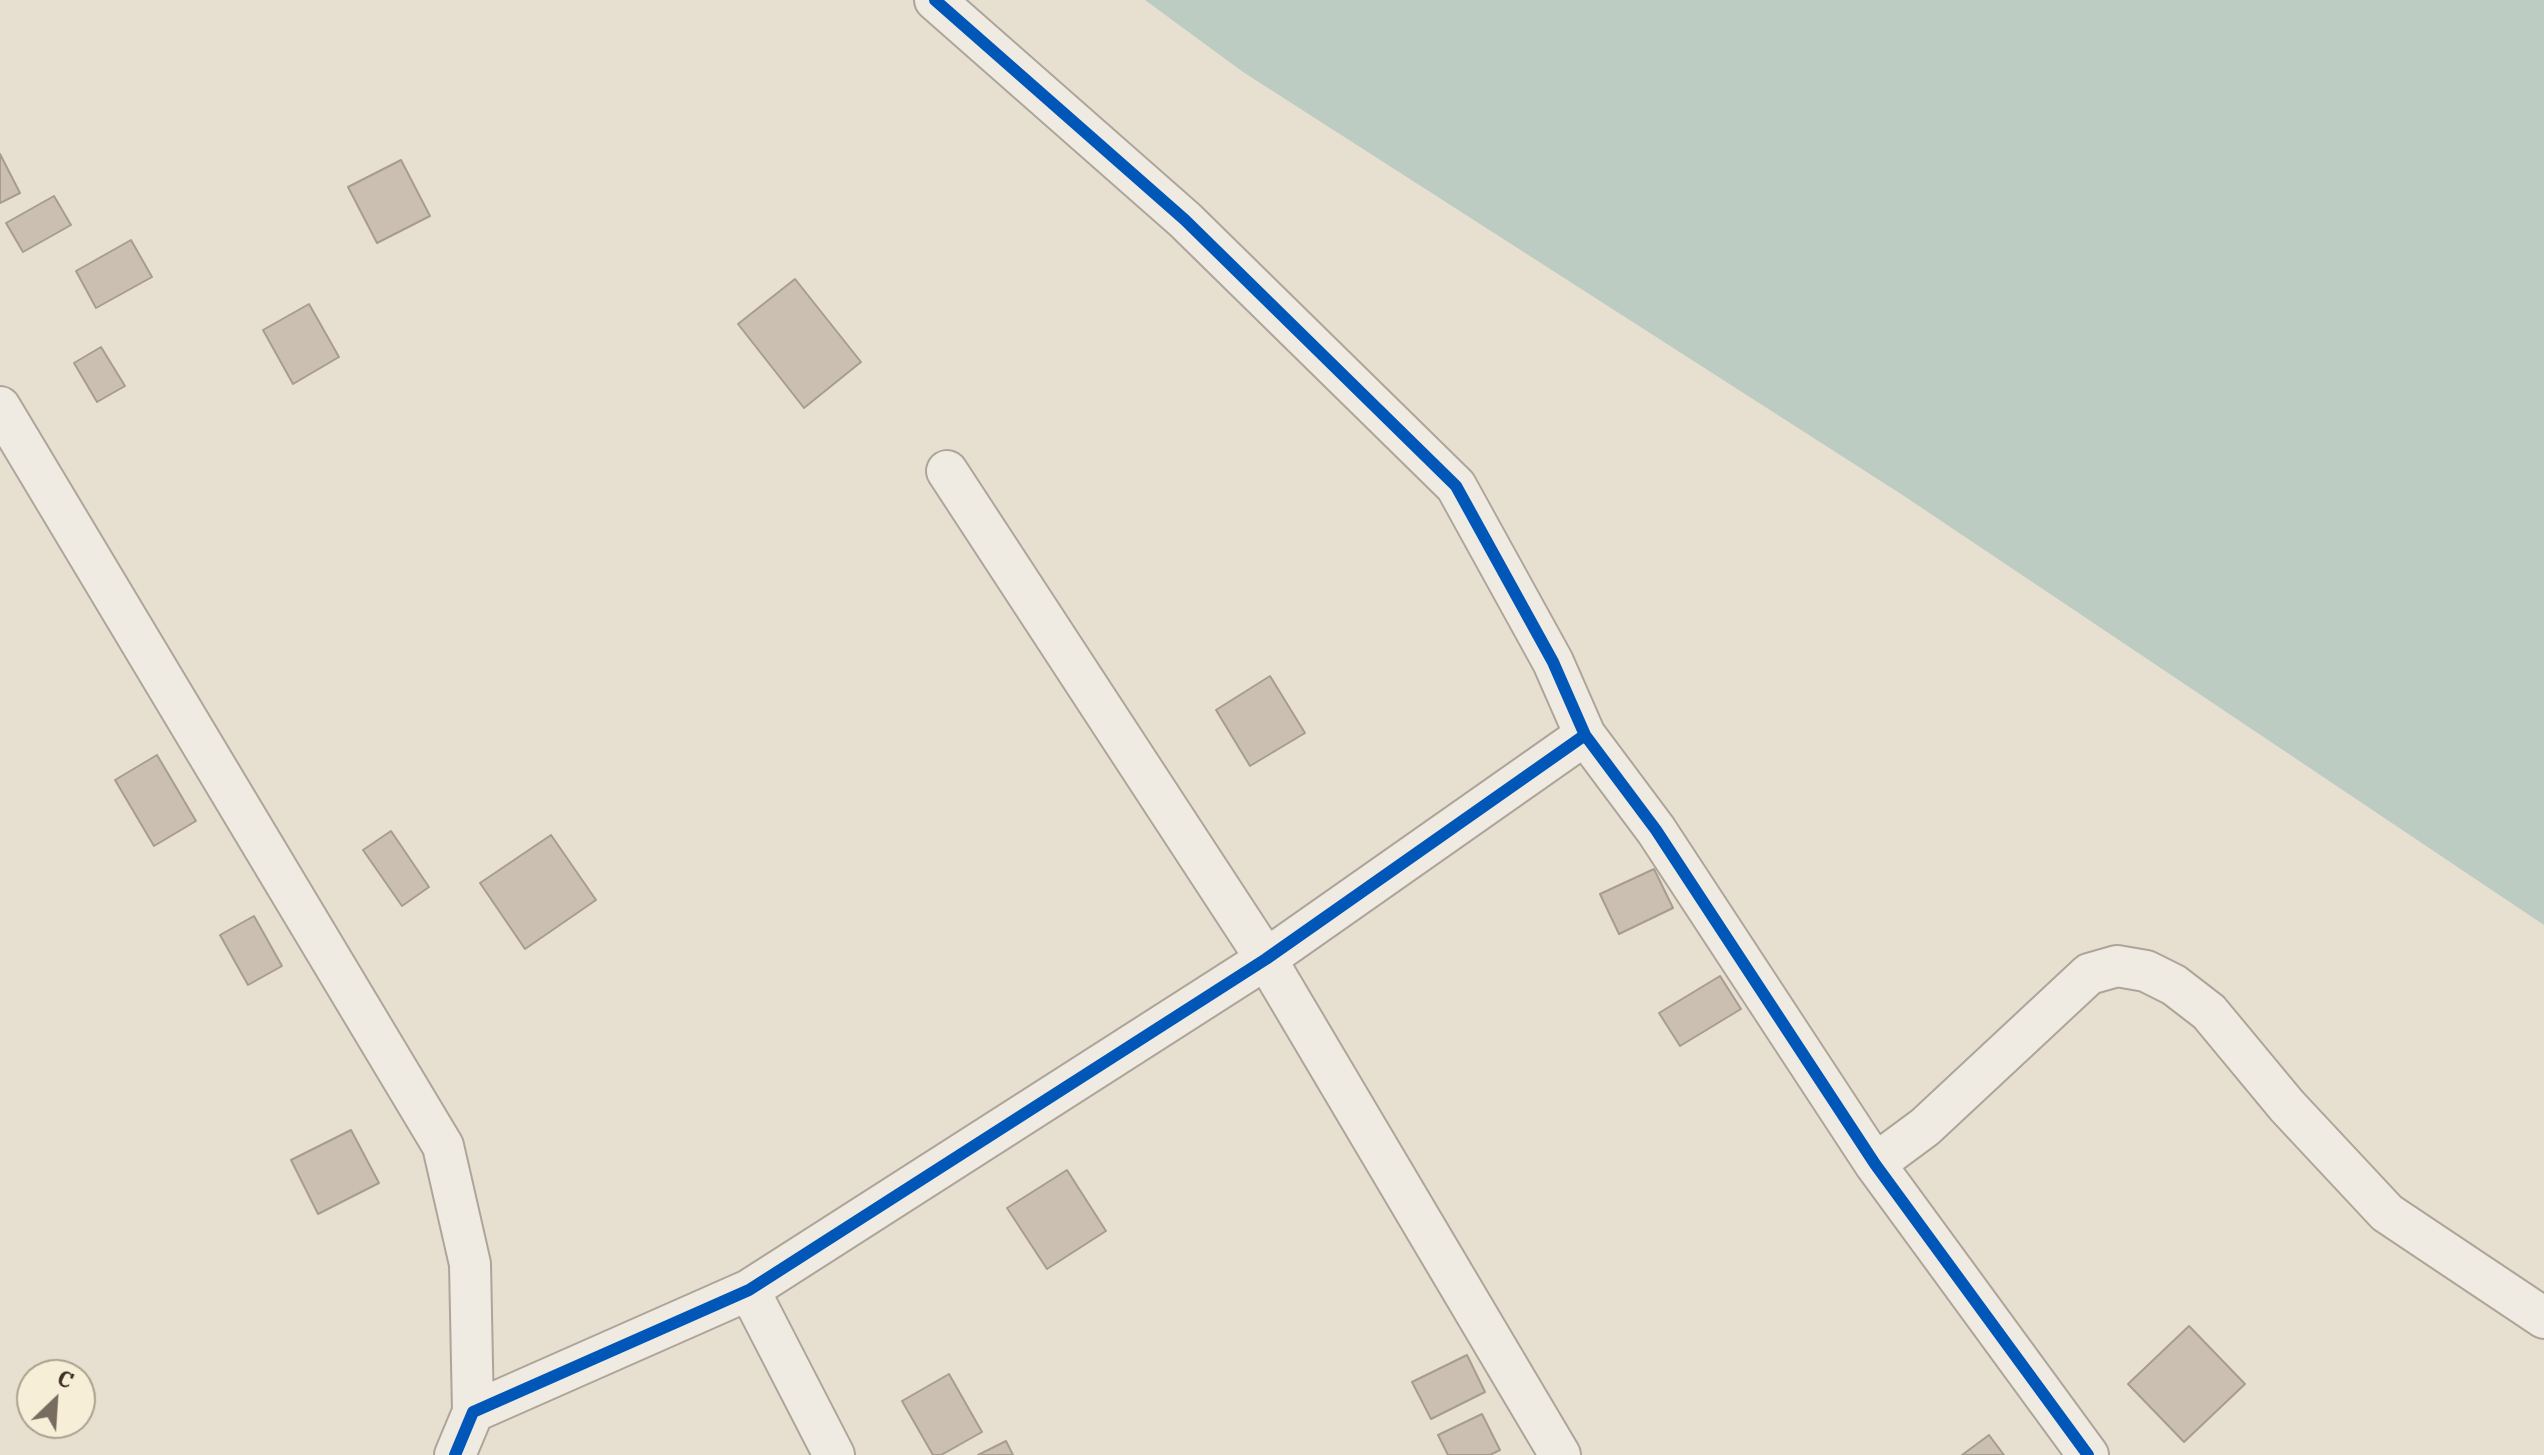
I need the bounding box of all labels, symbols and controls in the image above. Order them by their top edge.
north arrow [16,1359,96,1439]
text: С [53,1362,78,1395]

